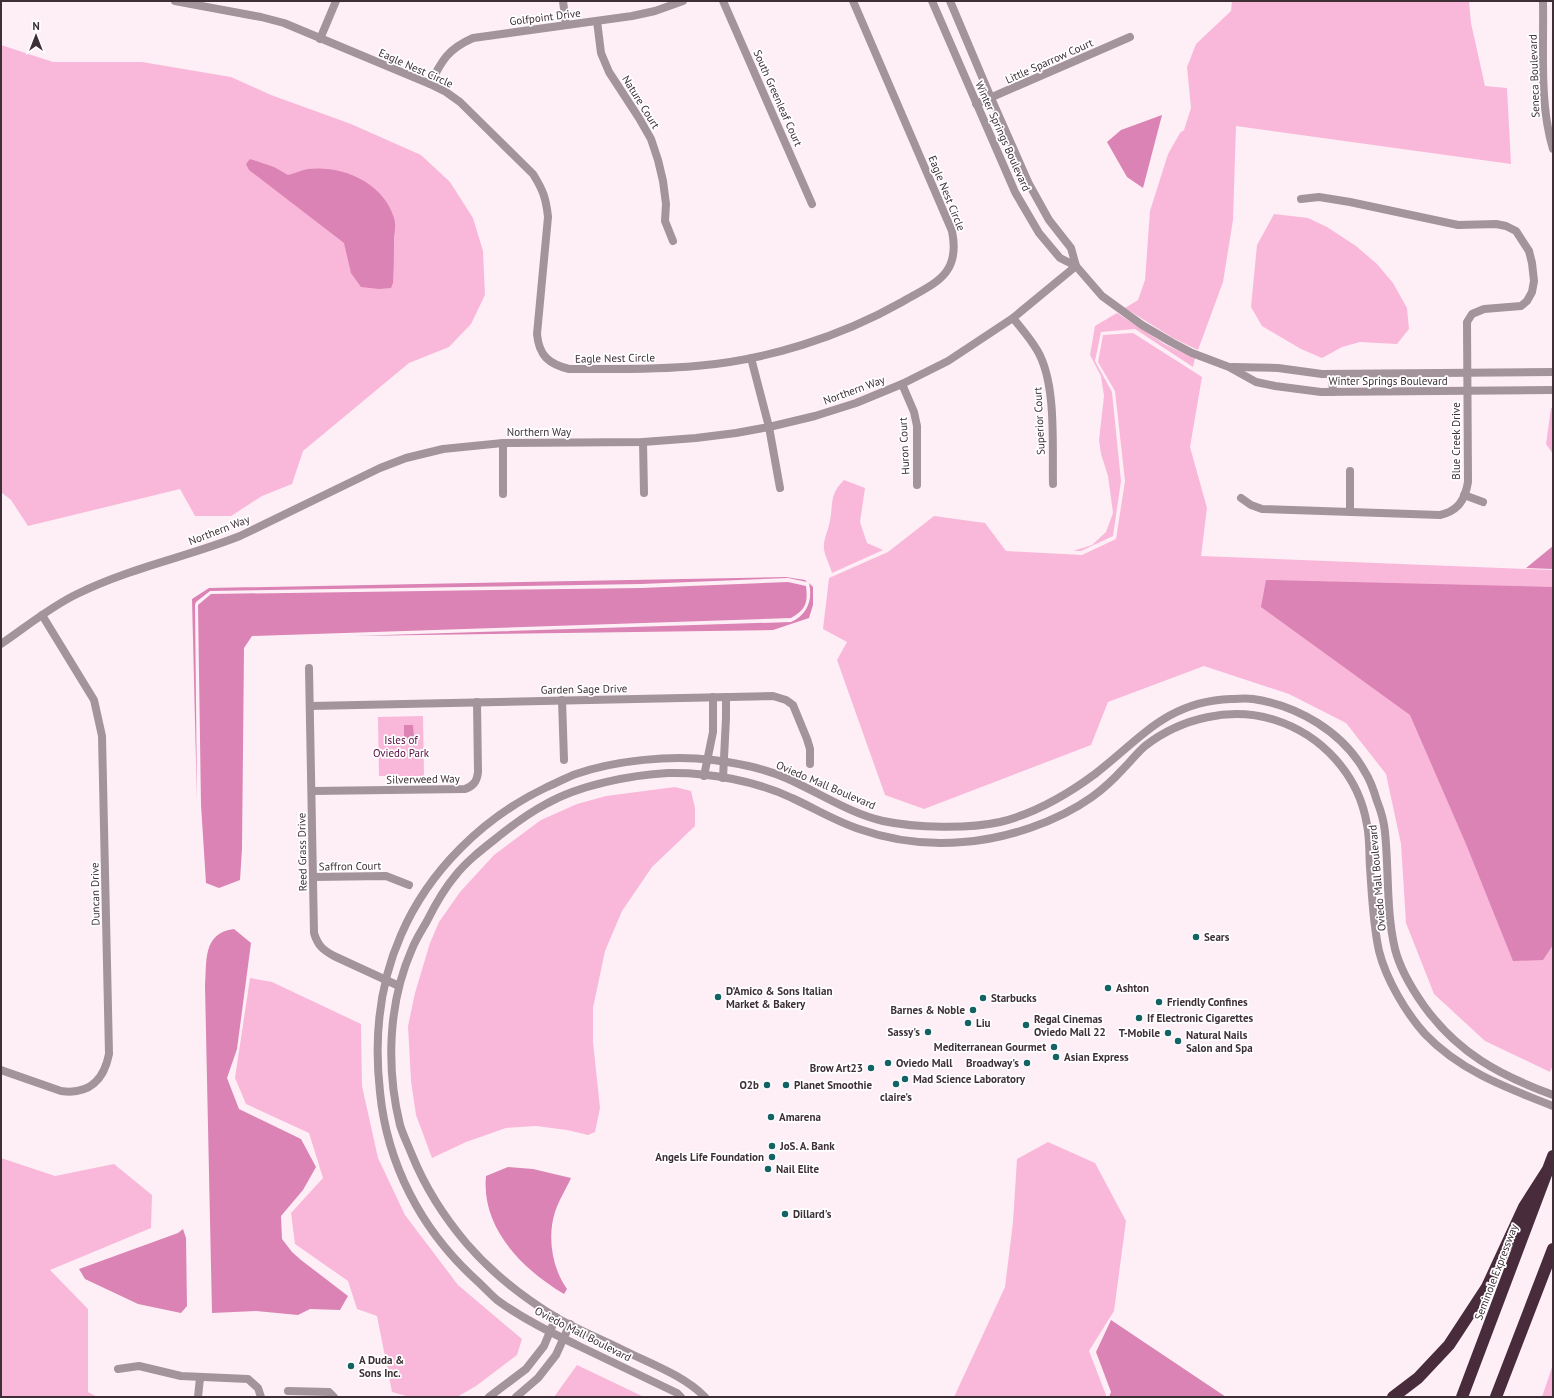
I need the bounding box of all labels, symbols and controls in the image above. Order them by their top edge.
street label: Golfpoint Drive [509,6,582,28]
north arrow [16,16,56,56]
text: N [32,19,40,33]
street label: Seneca Boulevard [1526,34,1542,118]
street label: Little Sparrow Court [1003,35,1095,87]
street label: Eagle Nest Circle [377,45,456,91]
street label: South Greenleaf Court [750,48,806,149]
street label: Nature Court [619,73,663,132]
street label: Winter Springs Boulevard [972,79,1034,193]
street label: Eagle Nest Circle [926,153,969,233]
street label: Eagle Nest Circle [575,350,656,366]
street label: Northern Way [821,372,887,408]
street label: Winter Springs Boulevard [1328,374,1448,388]
street label: Superior Court [1030,386,1048,455]
street label: Blue Creek Drive [1449,402,1463,480]
street label: Huron Court [895,417,912,475]
street label: Northern Way [507,425,572,439]
street label: Northern Way [186,512,252,548]
street label: Garden Sage Drive [540,681,628,697]
park label: Isles of Oviedo Park [373,733,430,760]
street label: Oviedo Mall Boulevard [774,758,878,812]
street label: Silverweed Way [386,771,461,787]
street label: Reed Grass Drive [294,812,310,891]
street label: Oviedo Mall Boulevard [1365,824,1389,932]
street label: Saffron Court [319,858,382,874]
street label: Duncan Drive [87,862,103,926]
place label: Sears [1204,930,1230,944]
marker: Sears [1191,932,1201,942]
place label: Ashton [1116,981,1149,995]
marker: Ashton [1103,983,1113,993]
place label: D’Amico & Sons Italian Market & Bakery [726,984,832,1011]
place label: Starbucks [991,991,1037,1005]
marker: D’Amico & Sons Italian Market & Bakery [713,992,723,1002]
marker: Starbucks [978,993,988,1003]
place label: Friendly Confines [1167,995,1248,1009]
marker: Friendly Confines [1154,997,1164,1007]
place label: Barnes & Noble [891,1003,965,1017]
marker: Barnes & Noble [968,1005,978,1015]
place label: If Electronic Cigarettes [1147,1011,1253,1025]
place label: Regal Cinemas Oviedo Mall 22 [1034,1012,1106,1039]
marker: If Electronic Cigarettes [1134,1013,1144,1023]
place label: Liu [976,1016,991,1030]
marker: Liu [963,1018,973,1028]
marker: Regal Cinemas Oviedo Mall 22 [1021,1020,1031,1030]
place label: Sassy's [888,1025,920,1039]
place label: T-Mobile [1119,1026,1160,1040]
marker: Sassy's [923,1027,933,1037]
marker: T-Mobile [1163,1028,1173,1038]
place label: Natural Nails Salon and Spa [1186,1028,1253,1055]
marker: Natural Nails Salon and Spa [1173,1036,1183,1046]
place label: Mediterranean Gourmet [934,1040,1046,1054]
marker: Mediterranean Gourmet [1049,1042,1059,1052]
place label: Asian Express [1064,1050,1129,1064]
marker: Asian Express [1051,1052,1061,1062]
place label: Oviedo Mall [896,1056,953,1070]
place label: Broadway's [966,1056,1019,1070]
marker: Oviedo Mall [883,1058,893,1068]
marker: Broadway's [1022,1058,1032,1068]
place label: Brow Art23 [810,1061,863,1075]
marker: Brow Art23 [866,1063,876,1073]
place label: Mad Science Laboratory [913,1072,1026,1086]
marker: Mad Science Laboratory [900,1074,910,1084]
place label: O2b [739,1078,759,1092]
place label: Planet Smoothie [794,1078,872,1092]
marker: claire's [891,1079,901,1089]
marker: O2b [762,1080,772,1090]
marker: Planet Smoothie [781,1080,791,1090]
place label: claire's [880,1090,912,1104]
place label: Amarena [779,1110,821,1124]
marker: Amarena [766,1112,776,1122]
place label: JoS. A. Bank [779,1139,835,1153]
marker: JoS. A. Bank [767,1141,777,1151]
place label: Angels Life Foundation [655,1150,764,1164]
marker: Angels Life Foundation [767,1152,777,1162]
place label: Nail Elite [776,1162,819,1176]
marker: Nail Elite [763,1164,773,1174]
place label: Dillard's [793,1207,832,1221]
marker: Dillard's [780,1209,790,1219]
street label: Seminole Expressway [1471,1221,1521,1322]
street label: Oviedo Mall Boulevard [532,1304,634,1364]
place label: A Duda & Sons Inc. [359,1353,404,1380]
marker: A Duda & Sons Inc. [346,1361,356,1371]

